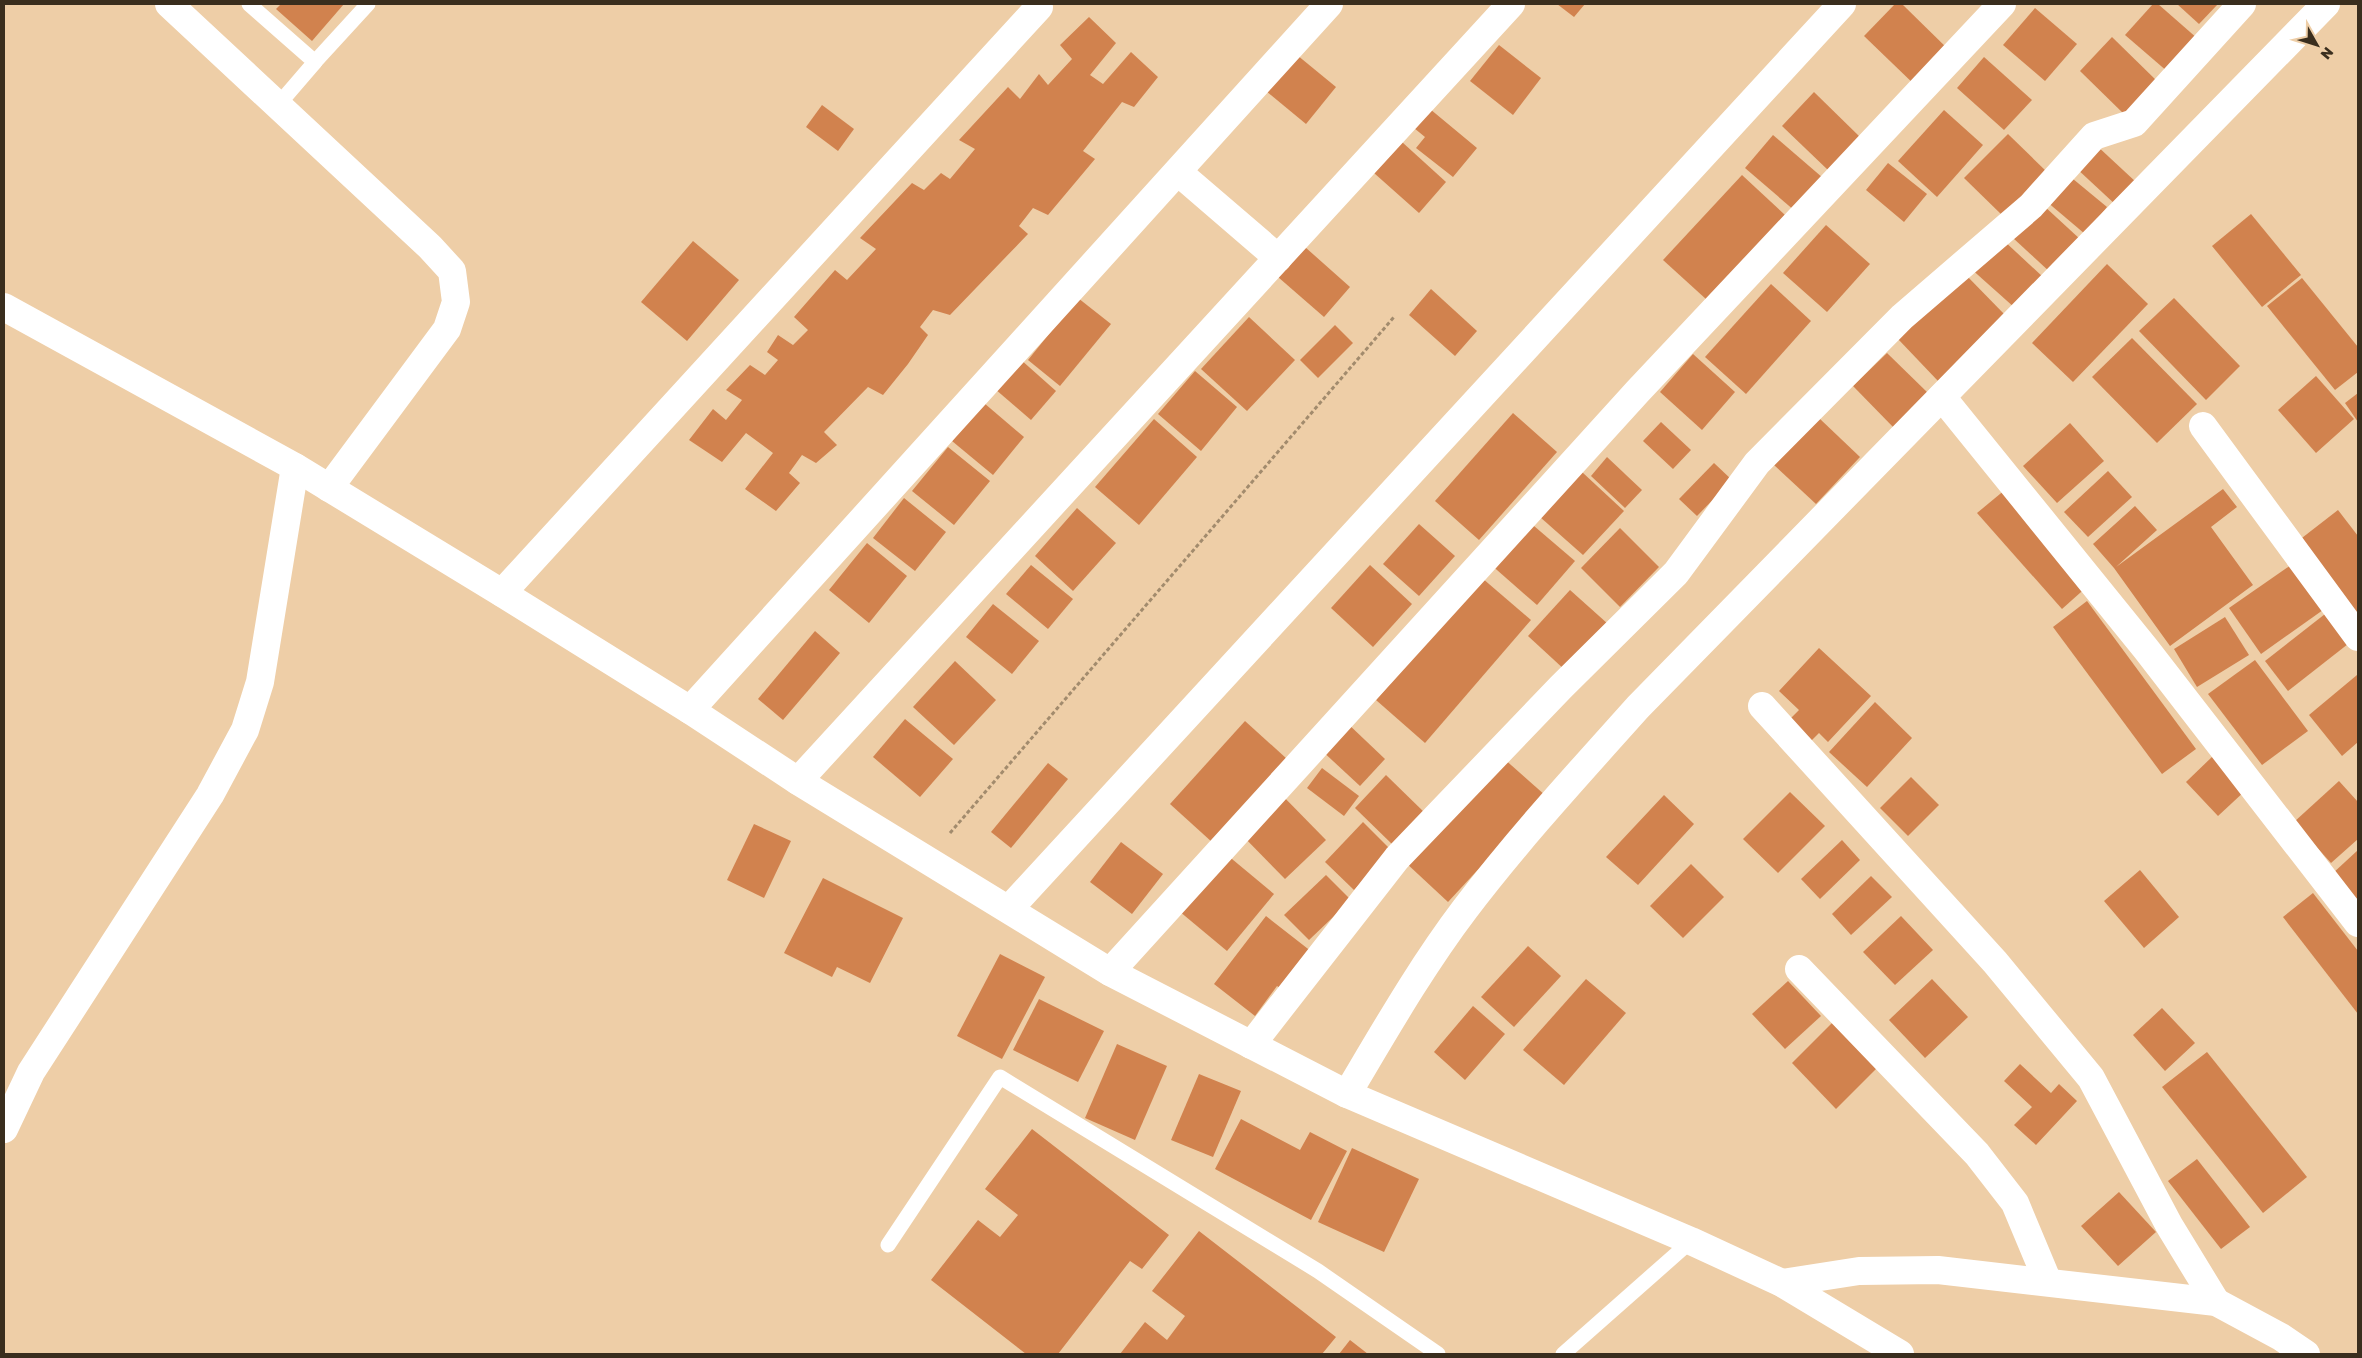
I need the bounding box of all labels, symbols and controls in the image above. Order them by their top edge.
north arrow [2292,20,2342,70]
text: N [2318,44,2337,63]

